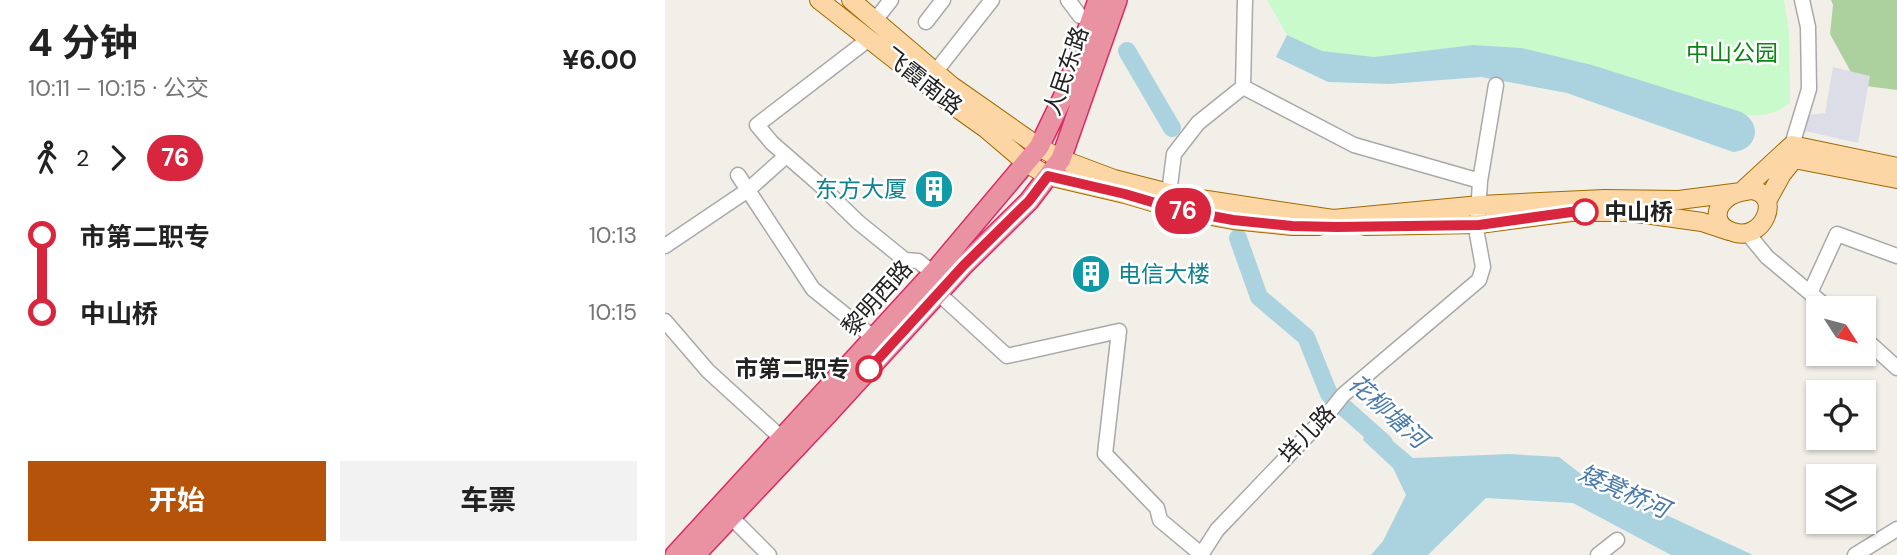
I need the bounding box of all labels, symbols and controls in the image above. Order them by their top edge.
text: 4 分钟 [28,18,138,68]
street label: 人民东路 [1037,23,1095,119]
park label: 中山公园 [1686,38,1778,68]
street label: 飞霞南路 [878,41,968,121]
text: ¥6.00 [562,43,637,77]
text: 10:11 – 10:15 · 公交 [28,73,209,103]
icon: walk [28,139,66,177]
icon: forward [99,139,137,177]
text: 76 [161,142,189,173]
text: 2 [76,143,89,173]
building icon: 东方大厦 [913,168,955,210]
place label: 东方大厦 [815,174,907,204]
line badge: 76 [1151,188,1215,234]
text: 76 [1169,195,1197,226]
place label: 中山桥 [1604,197,1673,227]
marker: 中山桥 [1572,199,1598,225]
text: 市第二职专 [80,220,210,254]
text: 10:13 [589,220,637,250]
building icon: 电信大楼 [1070,253,1112,295]
street label: 黎明西路 [835,254,919,342]
place label: 电信大楼 [1118,259,1210,289]
north arrow [1806,296,1876,366]
map controls [1806,296,1876,534]
text: 中山桥 [80,297,158,331]
text: 10:15 [588,297,637,327]
place label: 市第二职专 [735,354,850,384]
marker: 市第二职专 [856,356,882,382]
water label: 花柳塘河 [1342,367,1437,457]
button: locate [1806,380,1876,450]
street label: 垟儿路 [1273,399,1341,469]
water label: 矮凳桥河 [1574,457,1678,526]
button: 开始 [28,461,326,541]
button: 车票 [340,461,637,541]
button: layers [1806,464,1876,534]

